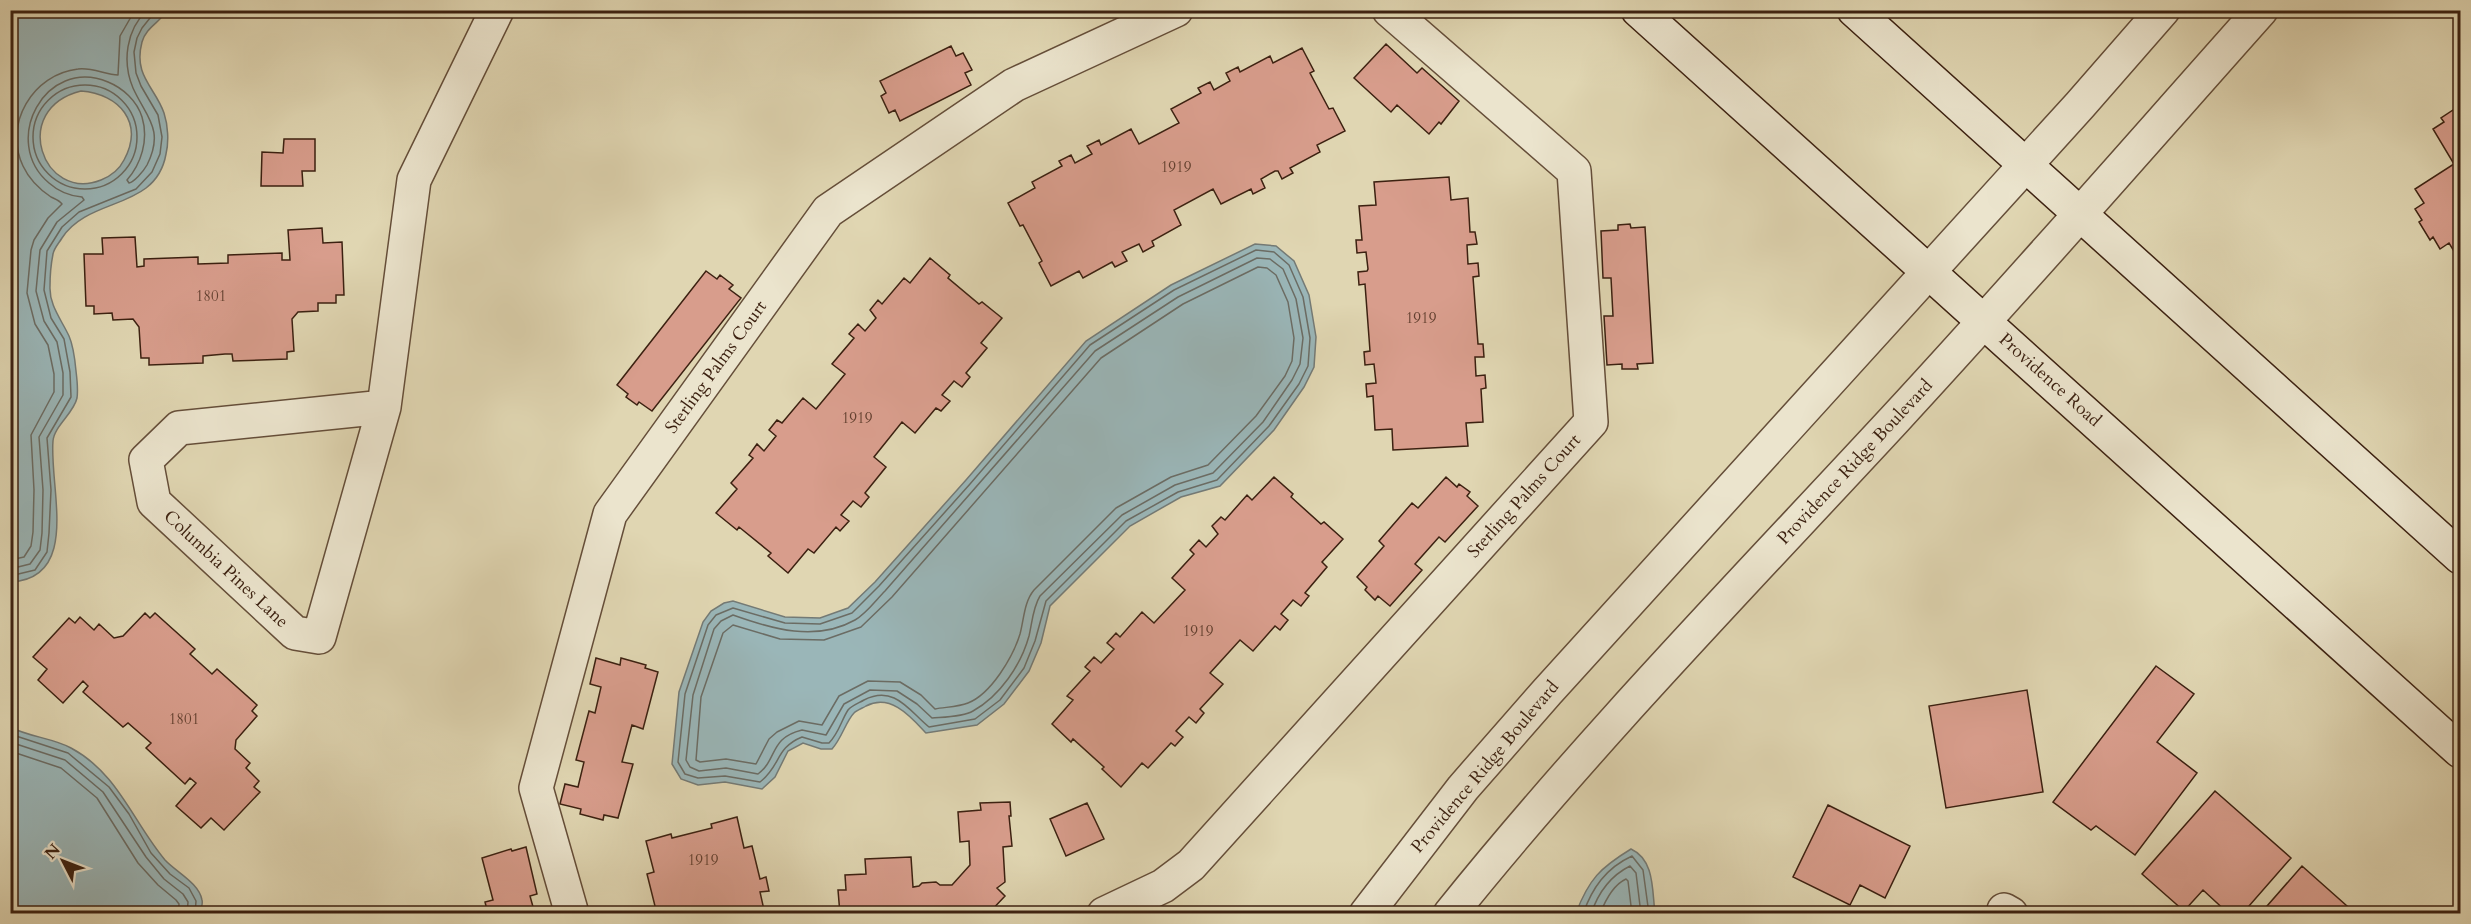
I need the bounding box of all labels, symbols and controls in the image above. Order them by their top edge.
house number: 1919 [1161,157,1192,177]
house number: 1801 [196,286,226,306]
street label: Sterling Palms Court [659,295,773,439]
house number: 1919 [1406,308,1437,328]
street label: Providence Road [1993,327,2107,433]
street label: Providence Ridge Boulevard [1771,373,1939,550]
house number: 1919 [842,408,873,428]
street label: Sterling Palms Court [1462,428,1587,563]
street label: Columbia Pines Lane [158,504,294,634]
house number: 1919 [1183,621,1214,641]
street label: Providence Ridge Boulevard [1405,675,1565,859]
house number: 1801 [169,709,199,729]
north arrow [33,831,93,891]
text: N [40,839,65,864]
house number: 1919 [688,850,719,870]

